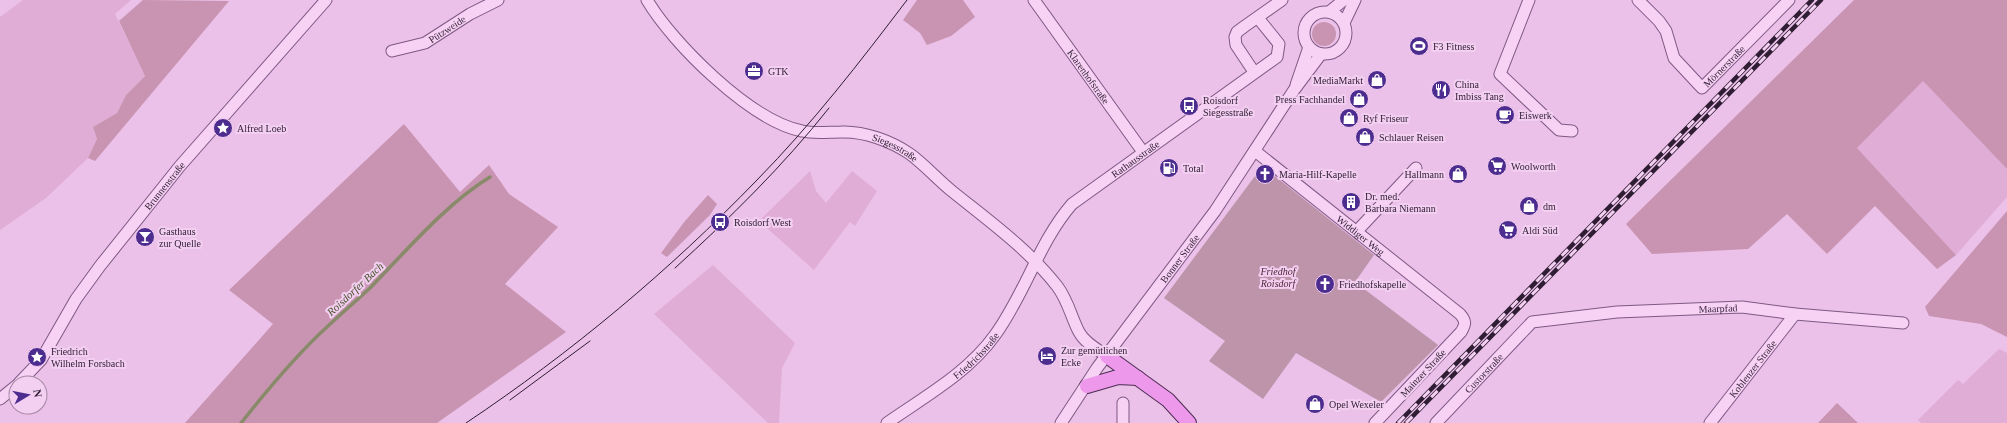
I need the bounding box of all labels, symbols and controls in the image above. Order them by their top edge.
street label: Pützweide [426,13,468,45]
sports icon: F3 Fitness [1408,35,1430,57]
place label: F3 Fitness [1433,41,1475,52]
street label: Mörnerstraße [1701,43,1747,89]
street label: Klarenhofstraße [1066,47,1112,106]
office icon: GTK [743,60,765,82]
place label: GTK [768,66,789,77]
shop icon: MediaMarkt [1366,69,1388,91]
place label: MediaMarkt [1313,75,1363,86]
restaurant icon: China Imbiss Tang [1430,79,1452,101]
place label: China Imbiss Tang [1455,79,1504,102]
shop icon: Press Fachhandel [1348,88,1370,110]
place label: Press Fachhandel [1275,94,1345,105]
bus stop icon: Roisdorf Siegesstraße [1178,95,1200,117]
place label: Roisdorf Siegesstraße [1203,95,1254,118]
cafe icon: Eiswerk [1494,104,1516,126]
shop icon: Ryf Friseur [1338,107,1360,129]
place label: Eiswerk [1519,110,1552,121]
place label: Ryf Friseur [1363,113,1409,124]
place icon: Alfred Loeb [212,117,234,139]
place label: Alfred Loeb [237,123,286,134]
shop icon: Schlauer Reisen [1354,126,1376,148]
street label: Siegesstraße [871,131,921,164]
place label: Schlauer Reisen [1379,132,1444,143]
street label: Rathausstraße [1109,138,1162,180]
supermarket icon: Woolworth [1486,155,1508,177]
fuel station icon: Total [1158,157,1180,179]
street label: Brunnenstraße [142,159,187,212]
place label: Woolworth [1511,161,1556,172]
place label: Total [1183,163,1204,174]
church icon: Maria-Hilf-Kapelle [1254,163,1276,185]
shop icon: Hallmann [1447,163,1469,185]
place label: Maria-Hilf-Kapelle [1279,169,1357,180]
place label: Hallmann [1405,169,1444,180]
building icon: Dr. med. Barbara Niemann [1340,191,1362,213]
place label: Dr. med. Barbara Niemann [1365,191,1436,214]
shop icon: dm [1518,195,1540,217]
place label: dm [1543,201,1556,212]
bus stop icon: Roisdorf West [709,211,731,233]
street label: Widdiger Weg [1335,213,1387,257]
place label: Roisdorf West [734,217,791,228]
supermarket icon: Aldi Süd [1497,219,1519,241]
place label: Aldi Süd [1522,225,1558,236]
bar icon: Gasthaus zur Quelle [134,226,156,248]
place label: Gasthaus zur Quelle [159,226,201,249]
street label: Bonner Straße [1158,232,1201,285]
water label: Roisdorfer Bach [324,260,386,319]
park label: Friedhof Roisdorf [1260,266,1297,289]
church icon: Friedhofskapelle [1314,273,1336,295]
place label: Friedhofskapelle [1339,279,1407,290]
street label: Maarpfad [1698,302,1738,314]
street label: Friedrichstraße [951,330,1001,381]
street label: Koblenzer Straße [1727,337,1779,399]
hotel icon: Zur gemütlichen Ecke [1036,345,1058,367]
place label: Zur gemütlichen Ecke [1061,345,1127,368]
place icon: Friedrich Wilhelm Forsbach [26,346,48,368]
place label: Friedrich Wilhelm Forsbach [51,346,125,369]
street label: Mainzer Straße [1398,346,1448,399]
street label: Custorstraße [1462,350,1505,395]
north arrow [8,375,48,415]
text: N [31,388,44,398]
shop icon: Opel Wexeler [1304,393,1326,415]
place label: Opel Wexeler [1329,399,1384,410]

